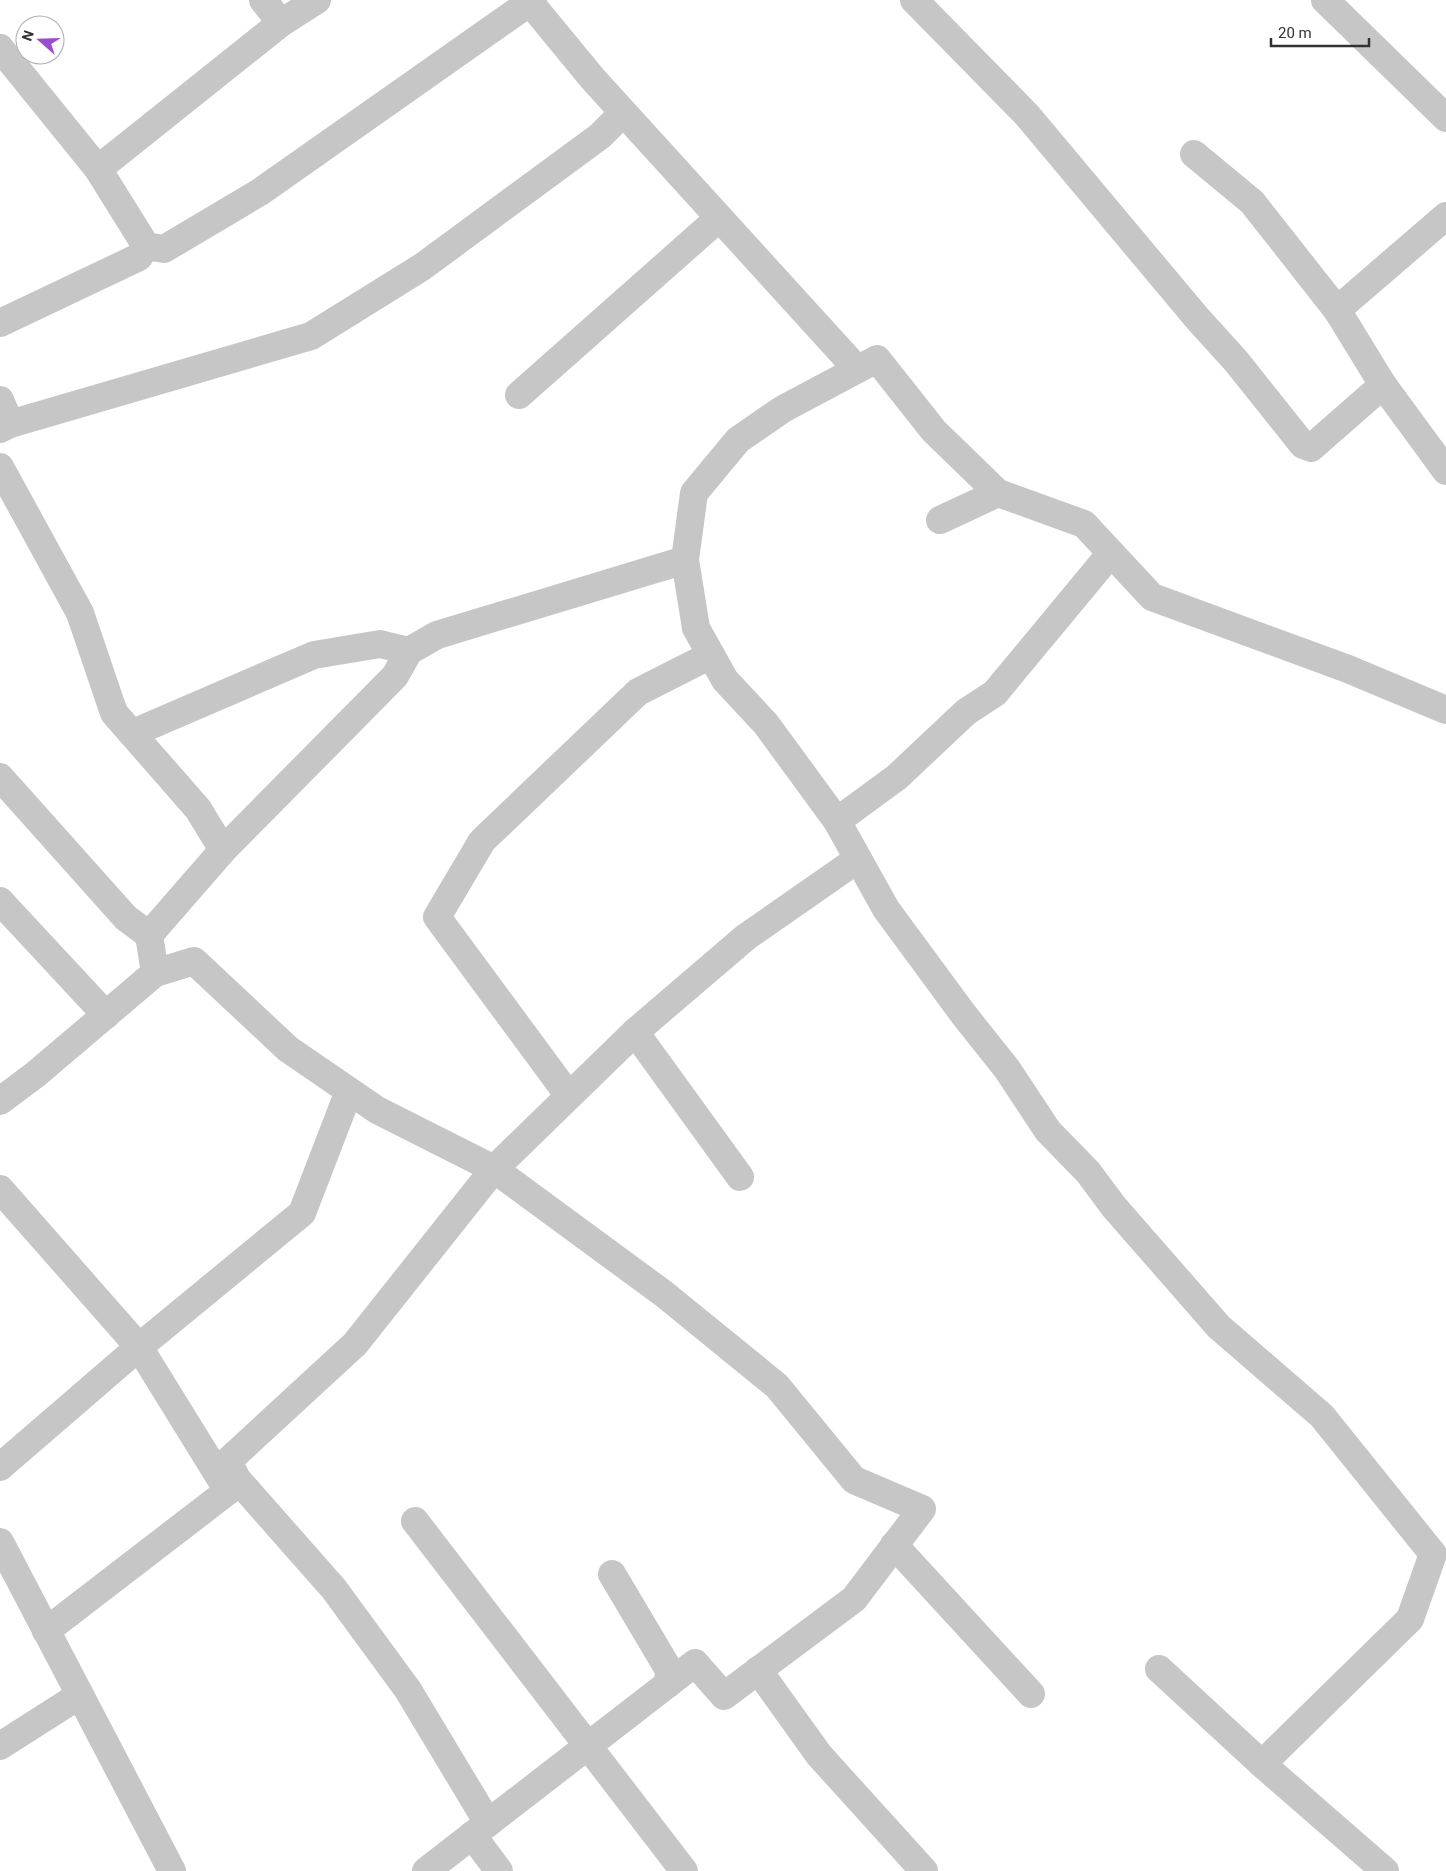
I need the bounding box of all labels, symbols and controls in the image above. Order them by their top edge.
north arrow [15,15,65,65]
scale bar [1271,15,1368,47]
text: 20 m [1278,24,1312,42]
text: N [19,28,37,43]

